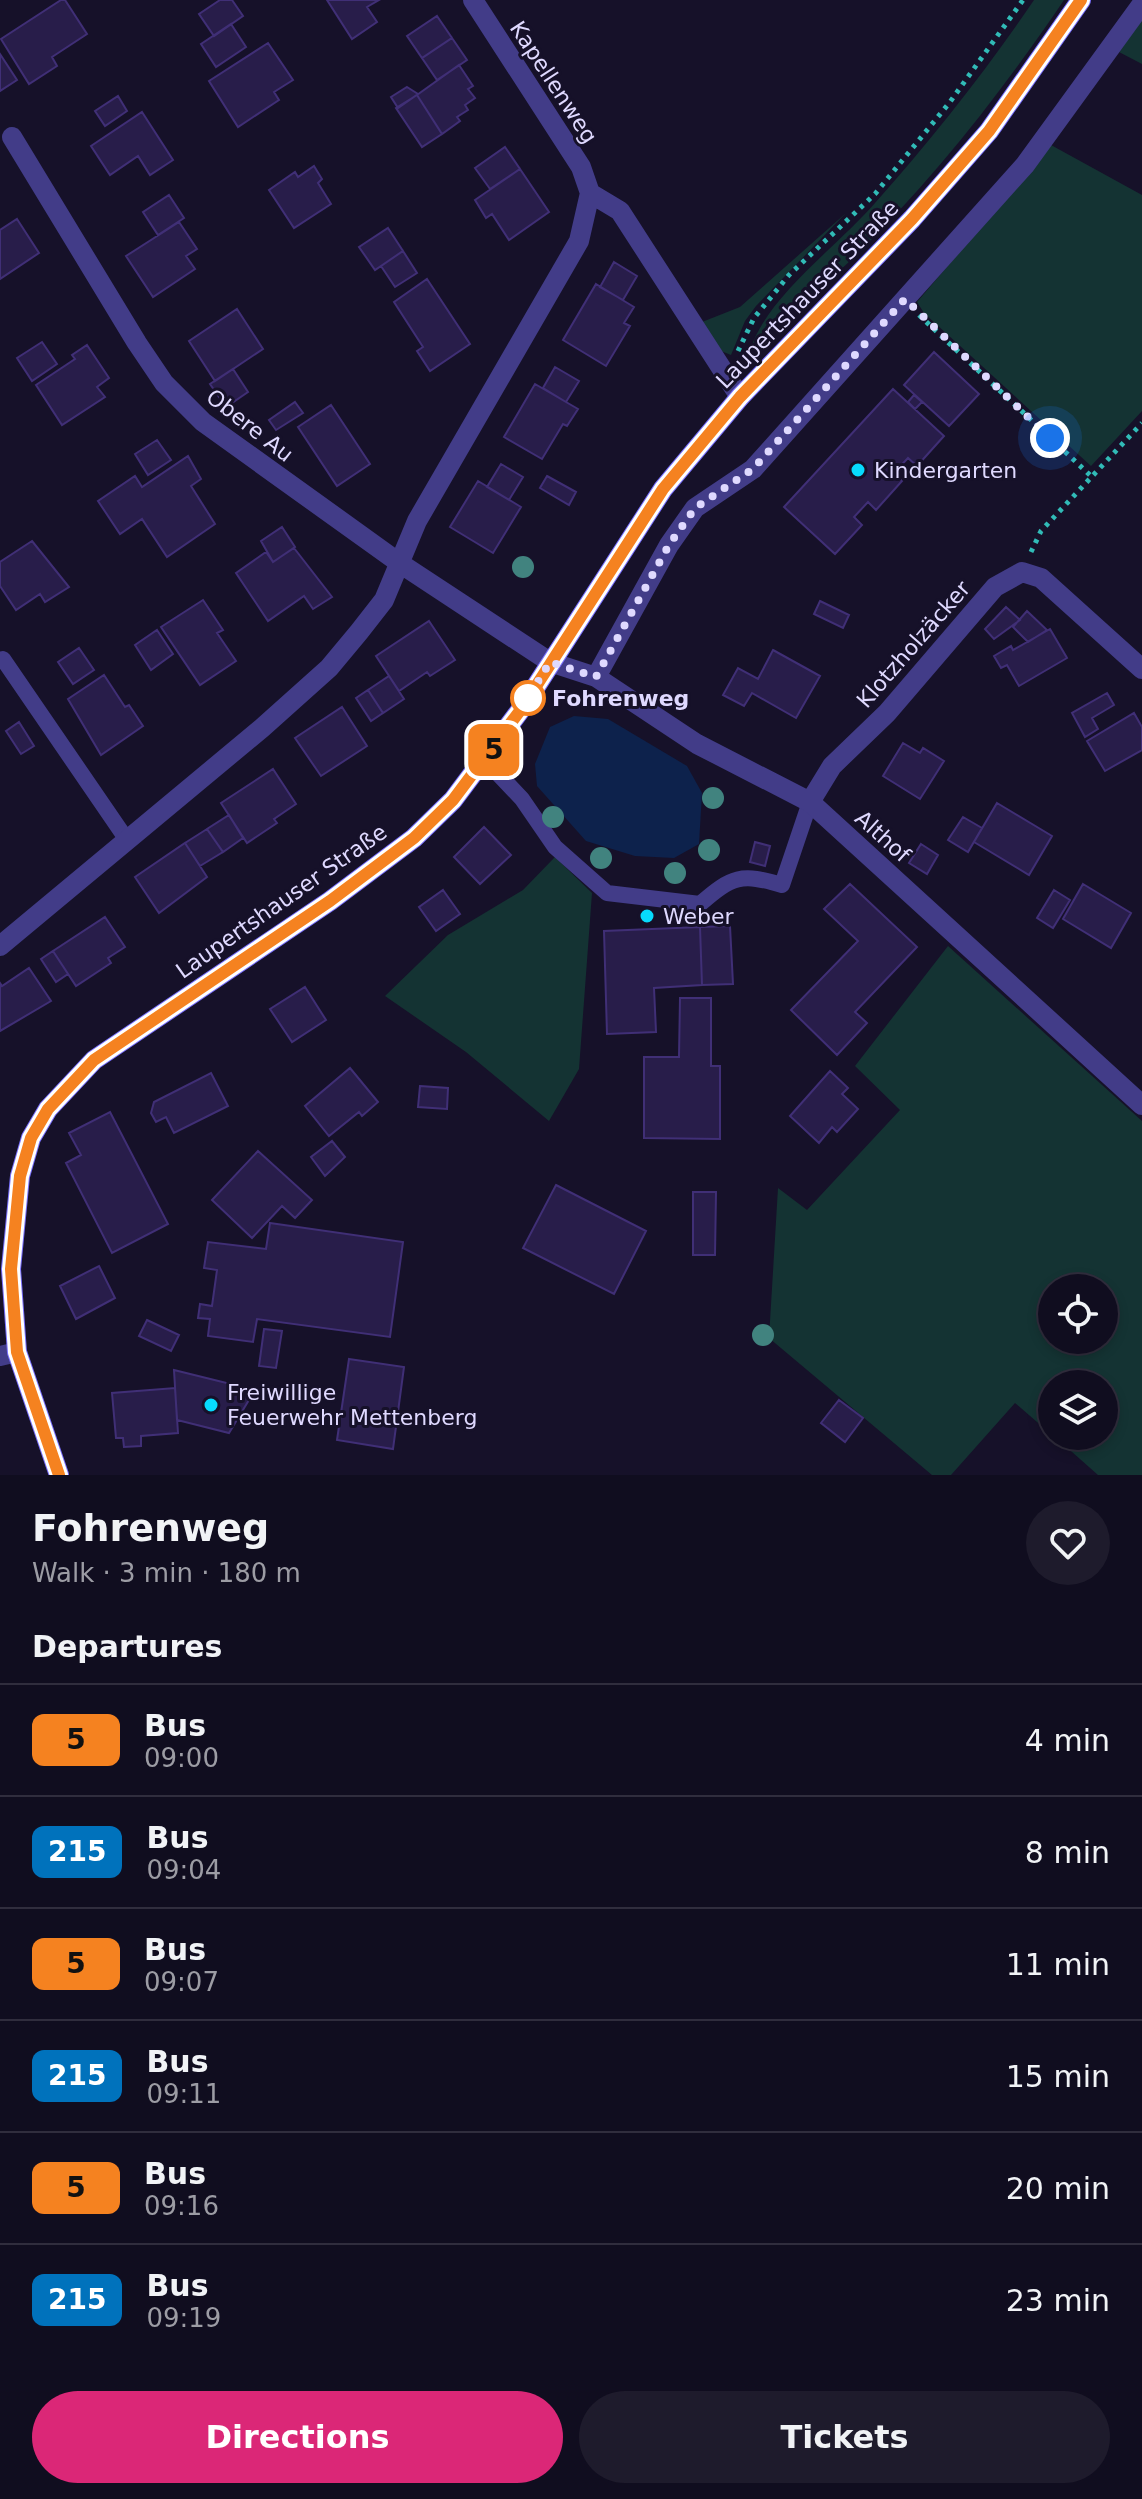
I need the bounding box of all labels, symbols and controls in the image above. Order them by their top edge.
street label: Kapellenweg [505,17,602,148]
street label: Laupertshauser Straße [711,195,904,393]
street label: Obere Au [201,384,298,467]
your location [1030,418,1070,458]
place label: Kindergarten [874,458,1017,483]
marker: Kindergarten [849,461,867,479]
street label: Klotzholzäcker [852,575,976,713]
marker: Fohrenweg [511,681,545,715]
place label: Fohrenweg [552,686,689,711]
line badge: 5 [468,724,520,776]
text: 5 [484,733,504,766]
street label: Althof [850,805,916,868]
street label: Laupertshauser Straße [171,819,391,984]
place label: Weber [663,904,734,929]
marker: Weber [638,907,656,925]
map controls [1038,1274,1118,1450]
button: locate [1038,1274,1118,1354]
button: layers [1038,1370,1118,1450]
place label: Freiwillige Feuerwehr Mettenberg [227,1380,477,1430]
marker: Freiwillige Feuerwehr Mettenberg [202,1396,220,1414]
button: heart [1026,1501,1110,1585]
text: Fohrenweg [32,1506,269,1550]
text: Walk · 3 min · 180 m [32,1558,301,1588]
text: Departures [32,1629,222,1664]
text: Bus [144,1708,206,1743]
text: 5 [66,1723,86,1756]
text: 4 min [1025,1723,1110,1758]
text: 09:00 [144,1743,219,1773]
text: Bus [146,1820,209,1855]
text: 215 [48,1835,106,1868]
text: 8 min [1025,1835,1110,1870]
text: 09:04 [146,1855,221,1885]
text: Bus [144,1932,206,1967]
text: 5 [66,1947,86,1980]
text: 11 min [1006,1947,1110,1982]
text: 09:07 [144,1967,219,1997]
text: Bus [146,2044,209,2079]
text: 215 [48,2059,106,2092]
text: 15 min [1006,2059,1110,2094]
text: 09:11 [146,2079,221,2109]
text: Bus [144,2156,206,2191]
text: 5 [66,2171,86,2204]
text: 20 min [1006,2171,1110,2206]
text: 09:16 [144,2191,219,2221]
text: Bus [146,2268,209,2303]
text: 215 [48,2283,106,2316]
text: 23 min [1006,2283,1110,2318]
text: 09:19 [146,2303,221,2333]
button: Directions [32,2391,563,2483]
button: Tickets [579,2391,1110,2483]

